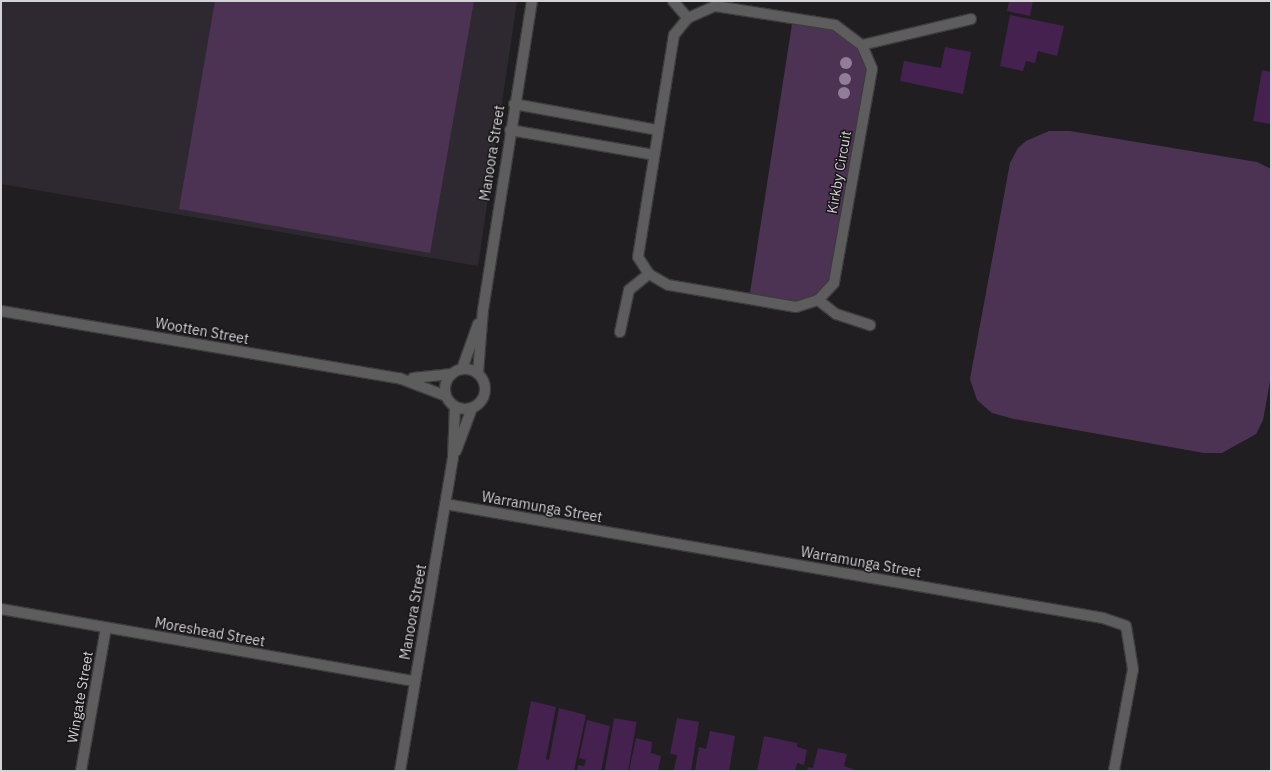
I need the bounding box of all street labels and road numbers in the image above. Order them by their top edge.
street label: Manoora Street [476,104,508,202]
street label: Kirkby Circuit [823,129,855,215]
street label: Wootten Street [154,314,250,348]
street label: Warramunga Street [480,488,604,526]
street label: Warramunga Street [799,543,923,581]
street label: Manoora Street [396,563,430,661]
street label: Moreshead Street [154,614,266,650]
street label: Wingate Street [64,650,96,744]

